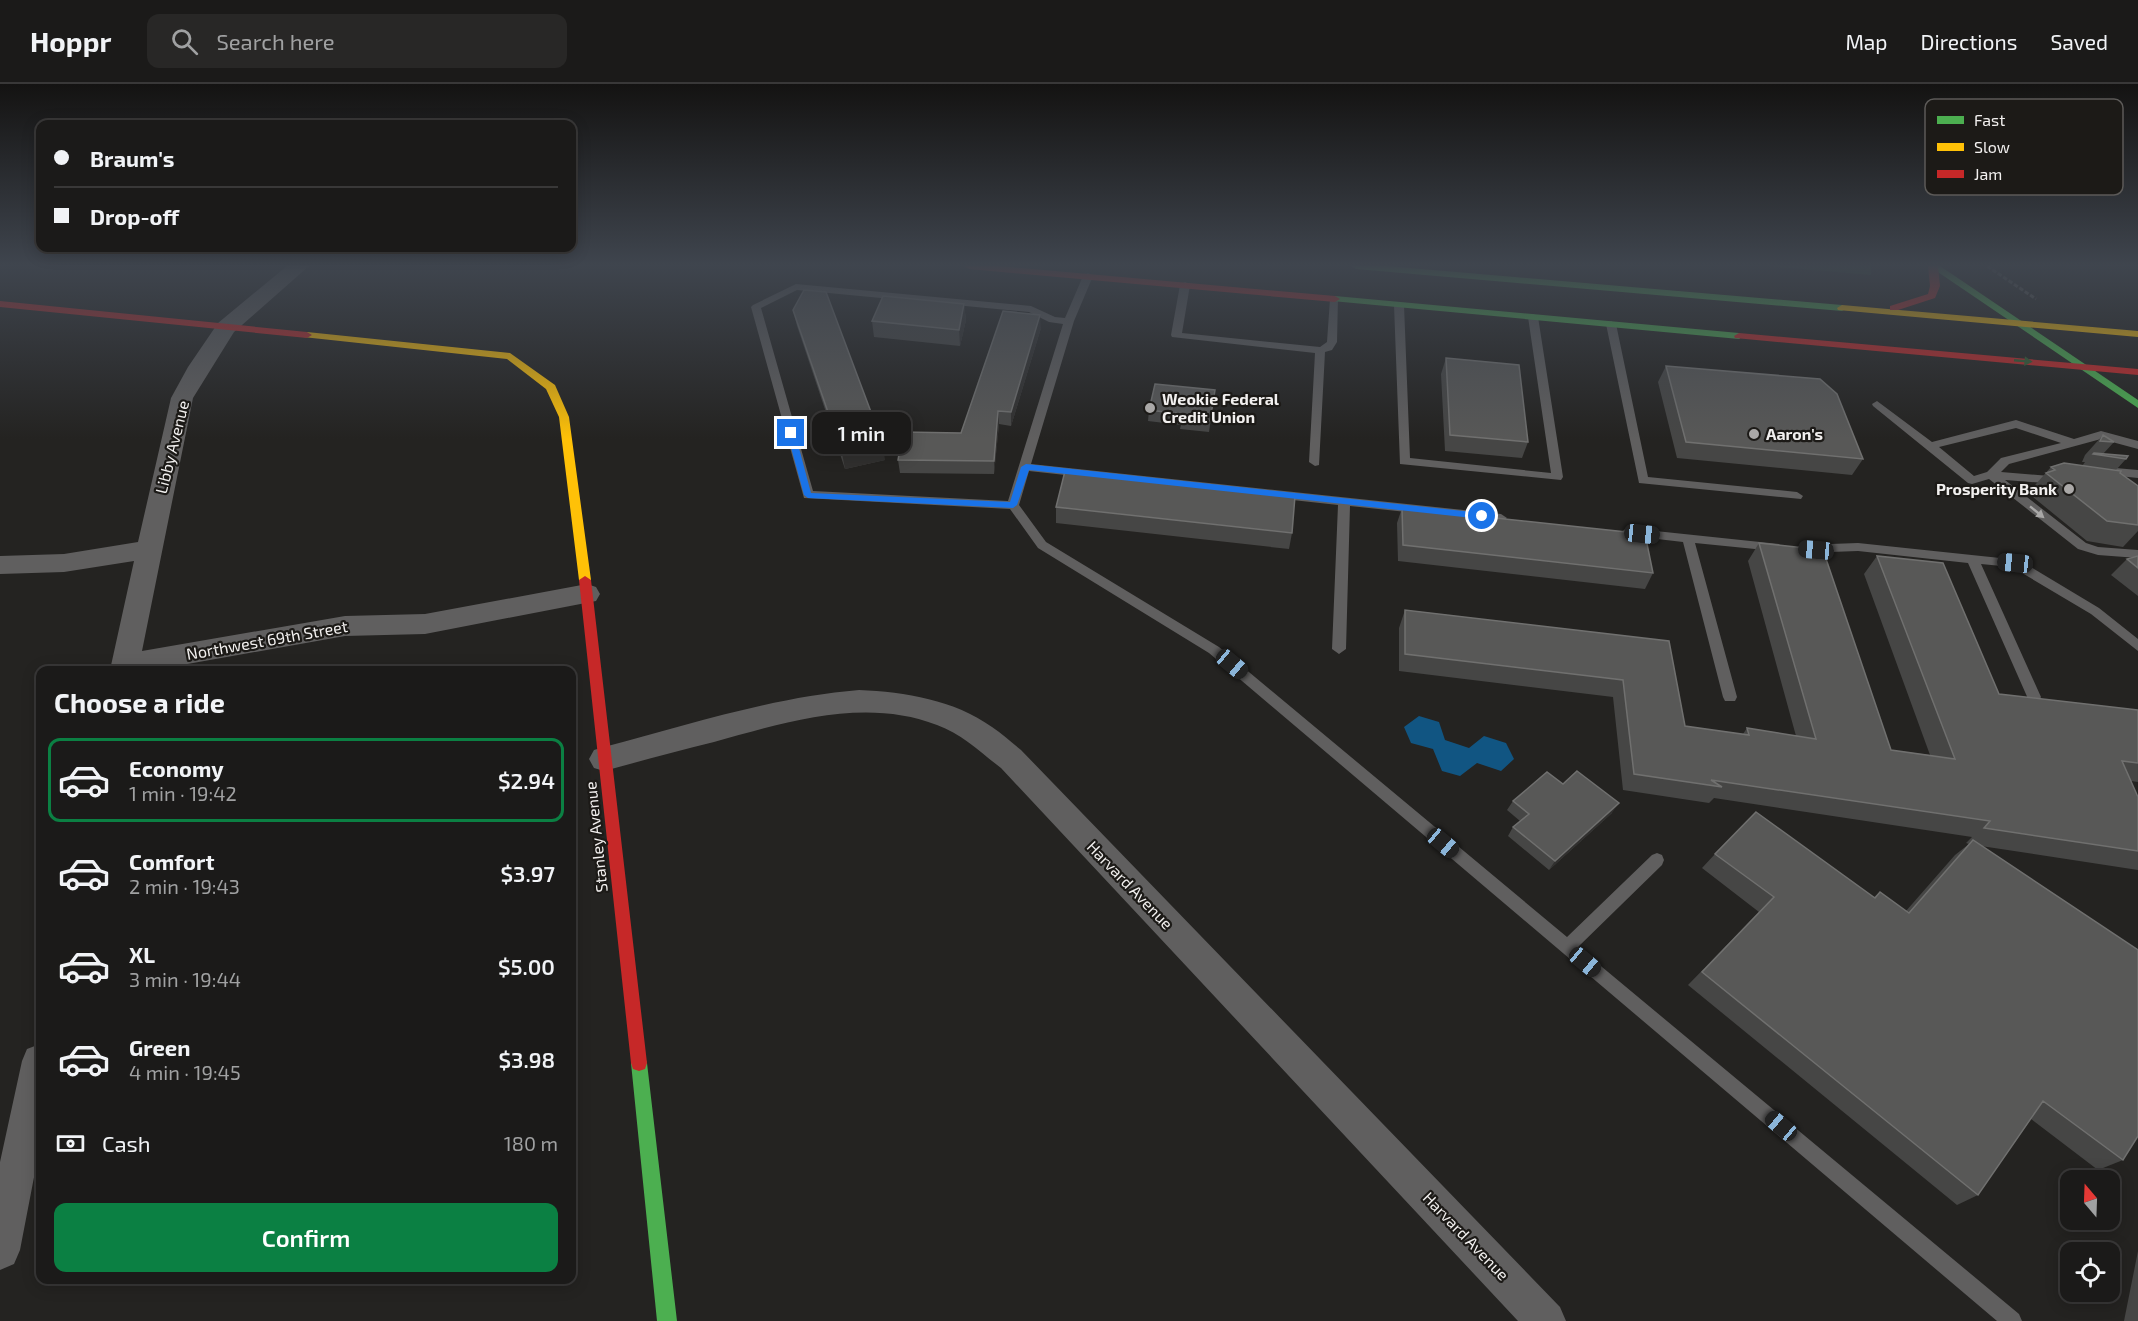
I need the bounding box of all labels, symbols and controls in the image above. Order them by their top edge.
search box [147,14,567,68]
text: Hoppr [30,24,111,58]
icon: search [168,25,201,58]
text: Search here [216,28,335,54]
text: Map [1845,29,1888,54]
text: Directions [1921,29,2017,54]
text: Saved [2050,29,2108,54]
legend [1925,99,2123,195]
text: Fast [1974,110,2005,129]
text: Slow [1974,137,2010,156]
text: Braum's [90,145,175,171]
text: Jam [1974,164,2002,183]
text: Drop-off [90,203,179,229]
one-way arrow [2014,356,2033,366]
place label: Weokie Federal Credit Union [1162,389,1280,426]
street label: Libby Avenue [151,398,192,495]
marker: Weokie Federal Credit Union [1143,401,1157,415]
callout: 1 min [812,412,911,454]
route end [777,419,804,446]
text: 1 min [838,421,885,445]
place label: Aaron's [1766,424,1823,443]
marker: Aaron's [1747,427,1761,441]
place label: Prosperity Bank [1936,479,2057,499]
marker: Prosperity Bank [2062,482,2076,496]
route start [1468,502,1495,529]
one-way arrow [2029,505,2044,517]
car [1623,523,1661,545]
car [1797,539,1835,561]
car [1996,552,2034,574]
street label: Northwest 69th Street [185,616,349,663]
car [1212,646,1252,682]
text: Choose a ride [54,686,225,718]
icon: car [57,753,111,807]
text: Economy [129,755,224,781]
text: $2.94 [498,767,555,793]
text: 1 min · 19:42 [129,781,237,805]
street label: Stanley Avenue [580,781,611,893]
car [1423,825,1463,861]
street label: Harvard Avenue [1083,837,1177,933]
icon: car [57,846,111,900]
text: Comfort [129,848,214,874]
text: $3.97 [501,860,555,886]
text: 2 min · 19:43 [129,874,240,898]
icon: car [57,939,111,993]
text: XL [129,941,155,967]
car [1565,944,1605,980]
text: $5.00 [498,953,555,979]
text: 3 min · 19:44 [129,967,241,991]
icon: car [57,1032,111,1086]
text: Green [129,1034,191,1060]
text: $3.98 [498,1046,555,1072]
text: 4 min · 19:45 [129,1060,241,1084]
car [1761,1108,1801,1144]
icon: cash [54,1127,87,1160]
text: Cash [102,1130,151,1156]
text: 180 m [504,1131,558,1155]
north arrow [2060,1170,2120,1230]
map controls [2060,1170,2120,1302]
street label: Harvard Avenue [1419,1188,1513,1284]
button: Confirm [54,1203,558,1272]
button: locate [2060,1242,2120,1302]

